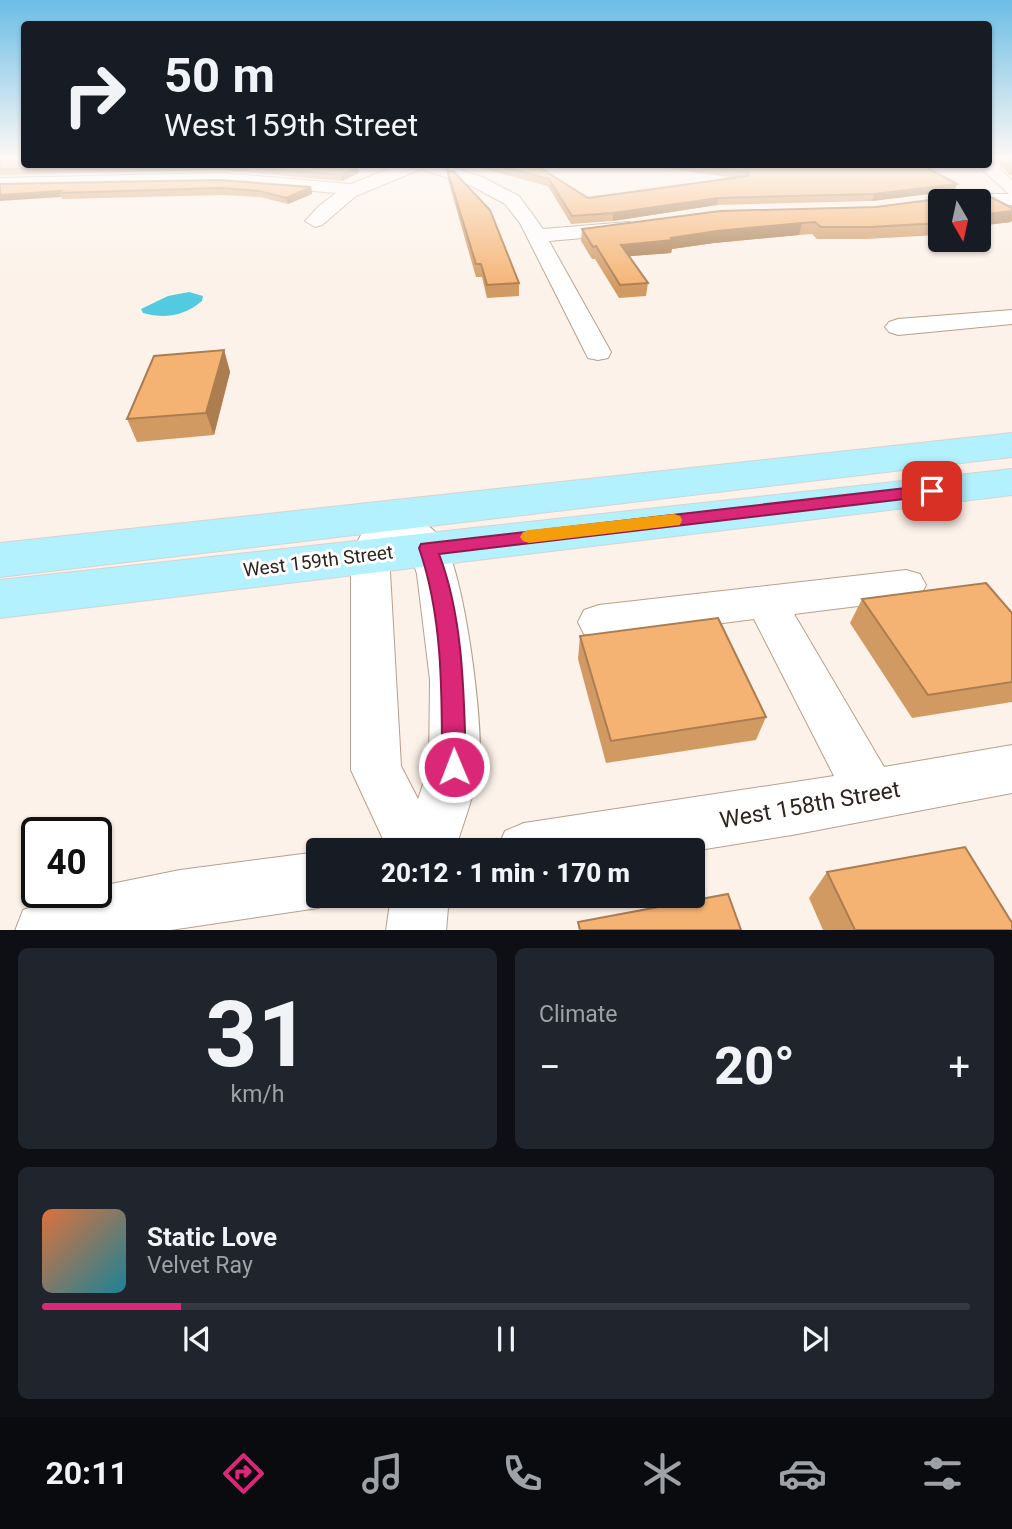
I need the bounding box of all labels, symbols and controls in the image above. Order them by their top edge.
text: 50 m [164,47,275,104]
icon: right [49,49,140,140]
text: West 159th Street [164,106,418,144]
north arrow [928,189,990,252]
map controls [928,189,991,252]
pin [902,461,962,521]
icon: arrive [913,472,951,510]
street label: West 159th Street [242,540,394,582]
position arrow [417,730,491,804]
street label: West 158th Street [718,776,902,834]
speed limit sign: 40 [21,817,112,908]
text: 20:12 · 1 min · 170 m [381,858,630,888]
text: 31 [205,982,310,1088]
text: Climate [539,1001,618,1028]
text: 20° [714,1036,795,1097]
text: − [539,1045,561,1089]
text: + [948,1045,970,1089]
text: km/h [231,1081,285,1108]
text: Static Love [147,1222,277,1252]
text: Velvet Ray [147,1252,253,1279]
icon: previous [178,1320,216,1358]
icon: pause [487,1320,525,1358]
icon: next [796,1320,834,1358]
icon: directions [219,1449,268,1498]
icon: music [358,1449,407,1498]
icon: phone [498,1449,547,1498]
icon: climate [638,1449,687,1498]
icon: car [778,1449,827,1498]
icon: filters [918,1449,967,1498]
text: 20:11 [45,1454,128,1492]

